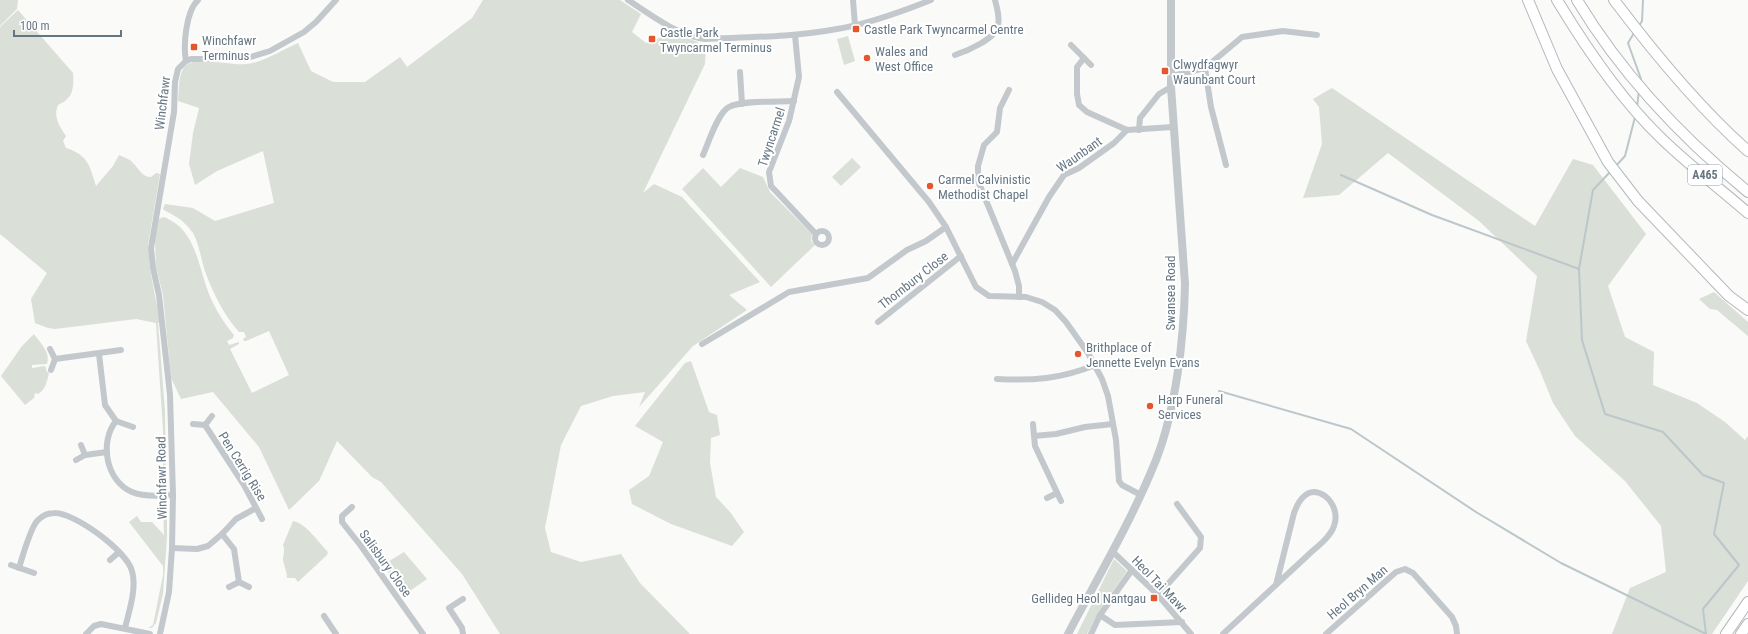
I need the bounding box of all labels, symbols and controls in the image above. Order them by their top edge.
scale bar [14,12,121,38]
text: 100 m [20,19,50,33]
place label: Castle Park Twyncarmel Centre [864,22,1024,37]
marker: Castle Park Twyncarmel Centre [851,24,861,34]
place label: Castle Park Twyncarmel Terminus [660,25,772,55]
place label: Winchfawr Terminus [202,33,256,63]
marker: Castle Park Twyncarmel Terminus [647,34,657,44]
marker: Winchfawr Terminus [189,42,199,52]
place label: Wales and West Office [875,44,933,74]
marker: Wales and West Office [862,53,872,63]
place label: Clwydfagwyr Waunbant Court [1173,57,1256,87]
marker: Clwydfagwyr Waunbant Court [1160,66,1170,76]
street label: Winchfawr [152,75,173,131]
street label: Twyncarmel [755,106,788,169]
street label: Waunbant [1054,133,1105,175]
road number: A465 [1688,165,1722,185]
place label: Carmel Calvinistic Methodist Chapel [938,172,1031,202]
marker: Carmel Calvinistic Methodist Chapel [925,181,935,191]
street label: Thornbury Close [876,249,951,312]
street label: Swansea Road [1163,255,1178,331]
place label: Brithplace of Jennette Evelyn Evans [1086,340,1200,370]
marker: Brithplace of Jennette Evelyn Evans [1073,349,1083,359]
place label: Harp Funeral Services [1158,392,1223,422]
marker: Harp Funeral Services [1145,401,1155,411]
street label: Pen Cerrig Rise [216,429,270,503]
street label: Winchfawr Road [153,436,170,520]
street label: Salisbury Close [356,527,415,600]
street label: Heol Tai Mawr [1129,553,1190,616]
street label: Heol Bryn Man [1324,562,1390,623]
place label: Gellideg Heol Nantgau [1031,591,1146,606]
marker: Gellideg Heol Nantgau [1149,593,1159,603]

